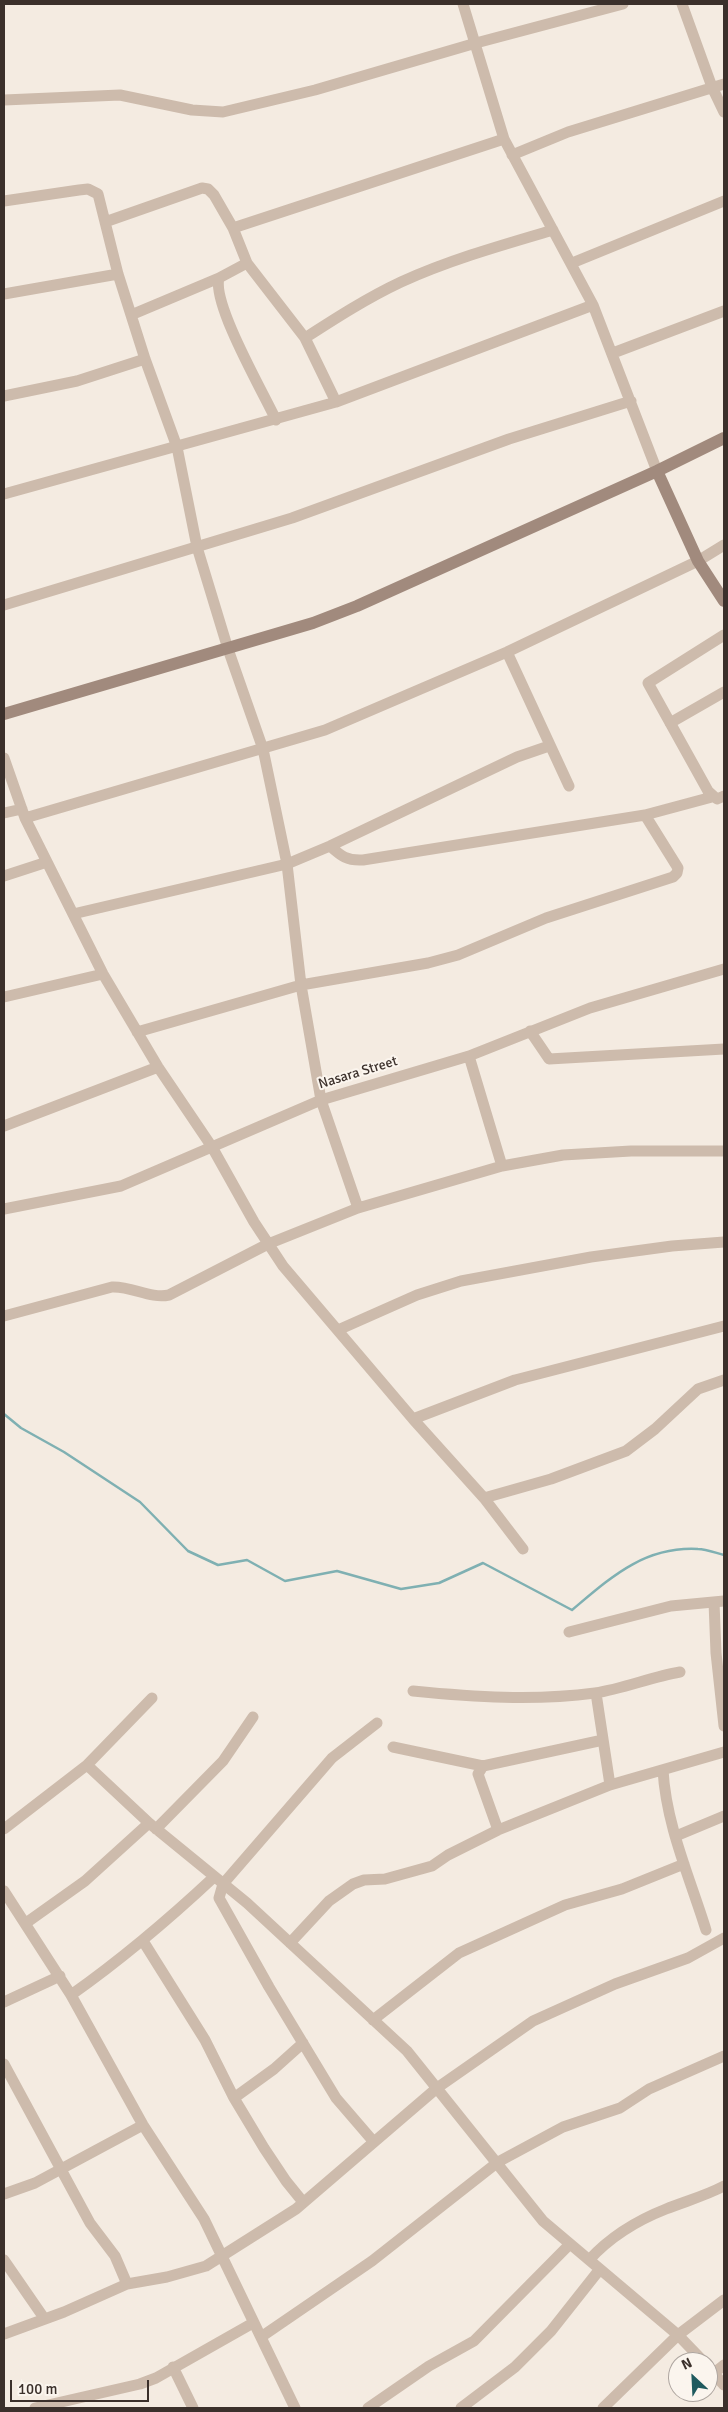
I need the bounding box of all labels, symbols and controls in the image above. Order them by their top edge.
street label: Nasara Street [317,1053,399,1093]
north arrow [668,2352,718,2402]
text: N [679,2354,695,2374]
scale bar [12,2370,151,2402]
text: 100 m [18,2380,58,2398]

